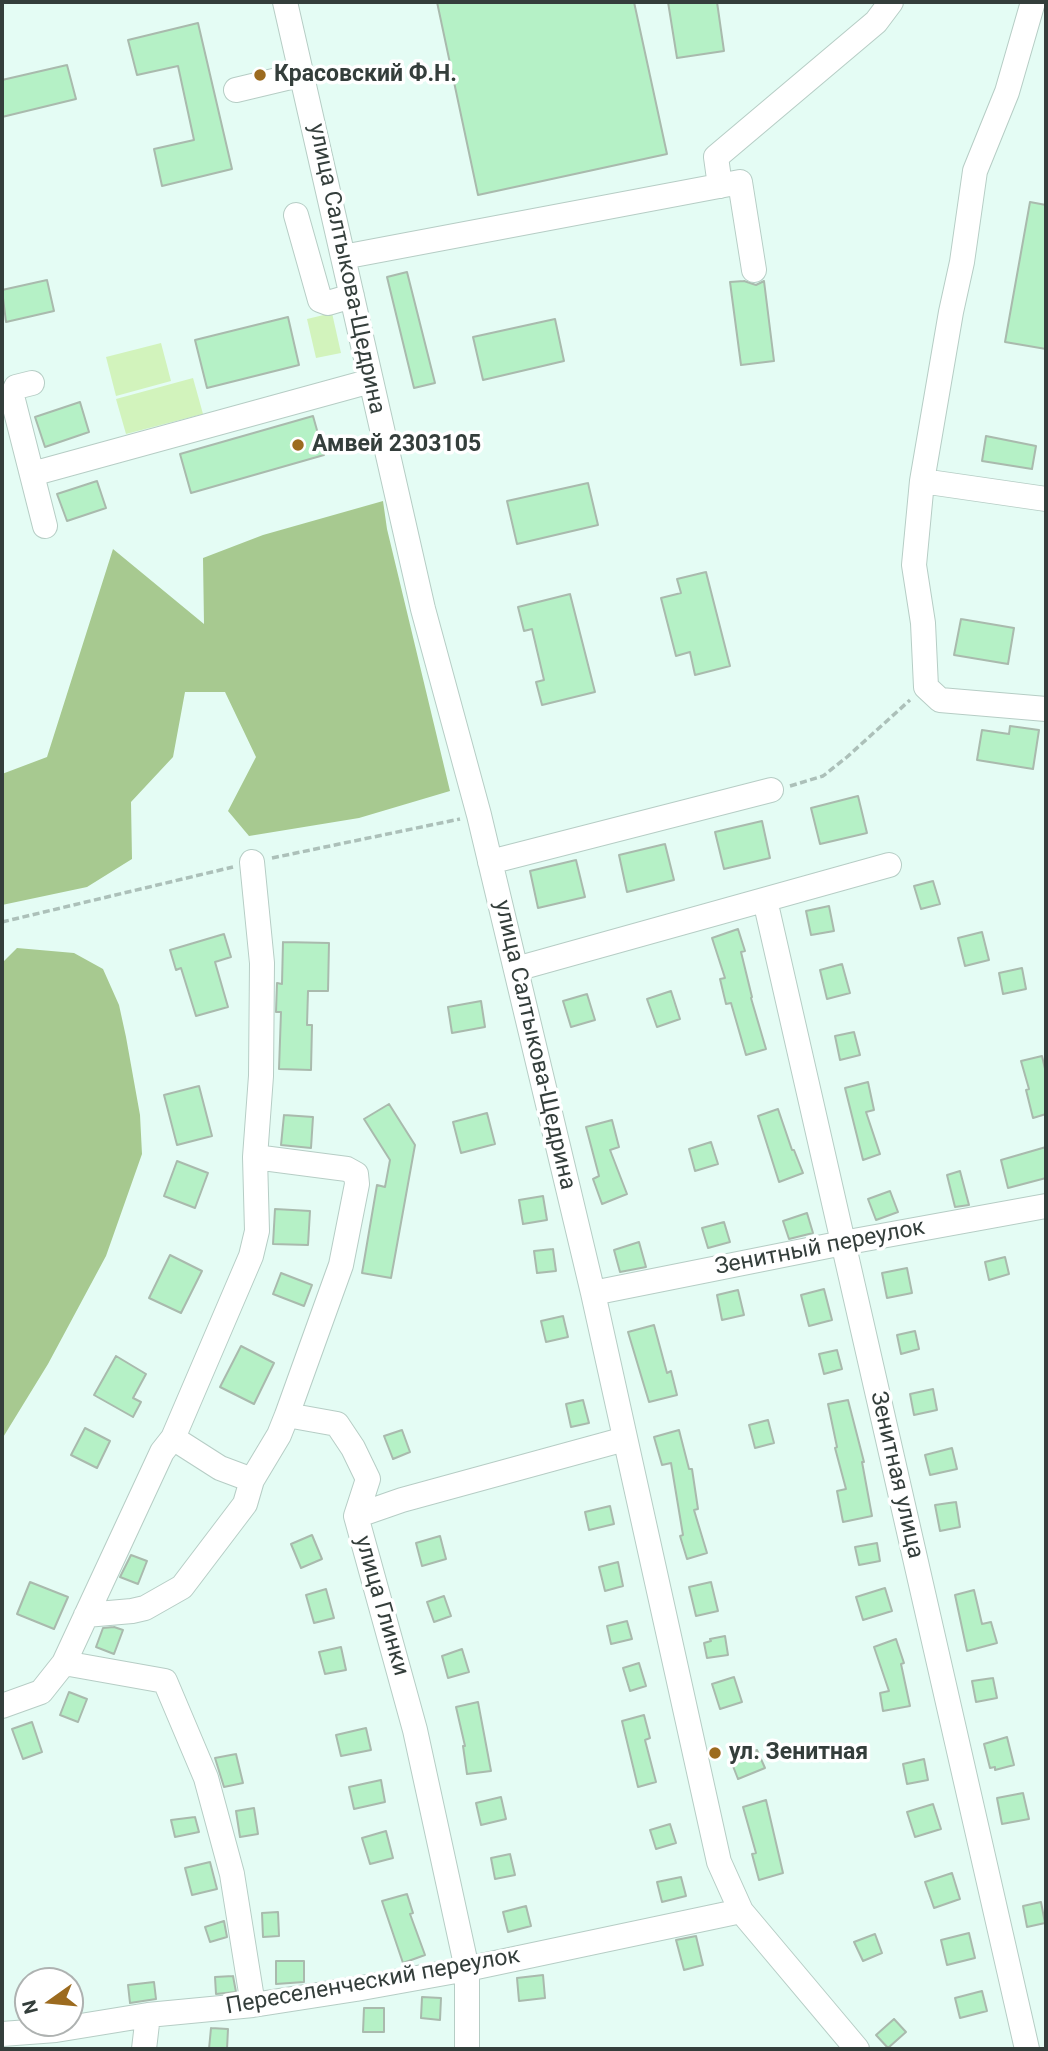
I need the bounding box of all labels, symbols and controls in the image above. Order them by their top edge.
place label: Красовский Ф.Н. [274,61,457,89]
marker: Красовский Ф.Н. [252,67,268,83]
street label: улица Салтыкова-Щедрина [302,121,390,417]
place label: Амвей 2303105 [312,431,481,459]
marker: Амвей 2303105 [290,437,306,453]
street label: улица Салтыкова-Щедрина [487,898,581,1192]
street label: Зенитный переулок [713,1214,927,1282]
street label: Зенитная улица [863,1389,929,1561]
street label: улица Глинки [348,1533,414,1679]
place label: ул. Зенитная [729,1739,868,1767]
marker: ул. Зенитная [707,1745,723,1761]
street label: Переселенческий переулок [224,1943,522,2021]
north arrow [14,1967,84,2037]
text: N [17,1998,43,2016]

